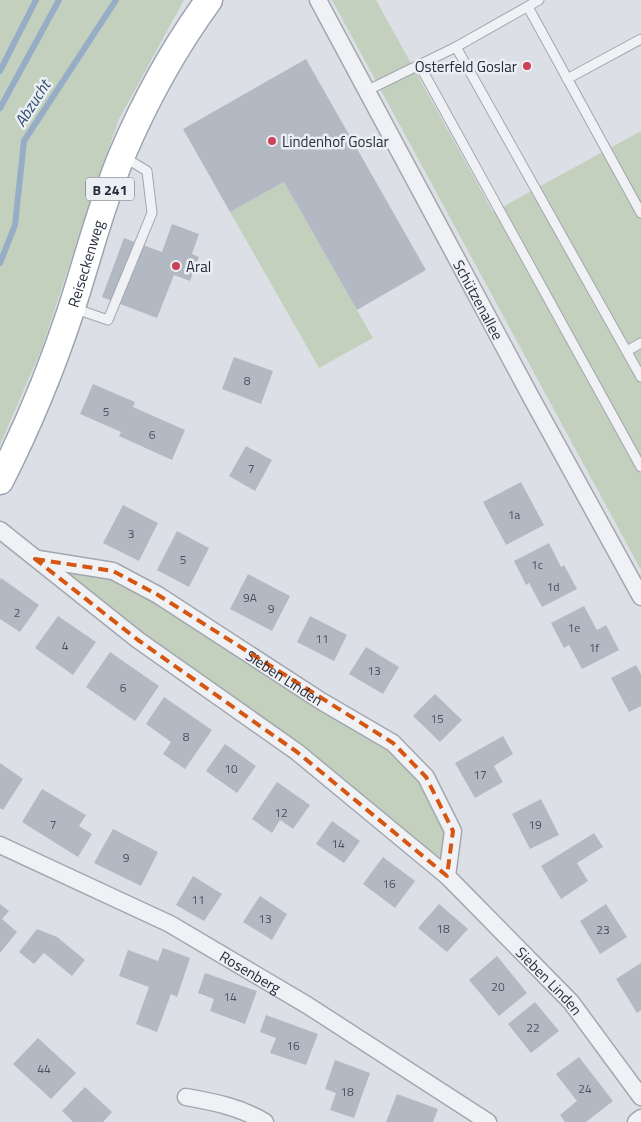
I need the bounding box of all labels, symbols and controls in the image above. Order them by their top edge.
place label: Osterfeld Goslar [415,55,517,78]
marker: Osterfeld Goslar [521,60,533,72]
water label: Abzucht [8,74,57,131]
place label: Lindenhof Goslar [282,130,389,153]
marker: Lindenhof Goslar [266,135,278,147]
road number: B 241 [86,178,134,200]
street label: Reiseckenweg [61,217,110,310]
place label: Aral [186,255,211,278]
street label: Schützenallee [448,255,510,344]
marker: Aral [170,260,182,272]
house number: 8 [244,371,251,390]
house number: 5 [103,402,110,421]
house number: 6 [149,425,156,444]
house number: 7 [248,459,254,478]
house number: 1a [508,505,520,524]
house number: 3 [128,524,134,543]
house number: 5 [180,550,187,569]
house number: 1c [531,555,543,574]
house number: 1d [546,577,560,596]
house number: 9A [243,588,257,607]
house number: 9 [268,599,275,618]
house number: 2 [14,603,20,622]
house number: 1e [568,618,580,637]
house number: 11 [315,629,329,648]
house number: 4 [62,636,69,655]
house number: 1f [589,638,599,657]
street label: Sieben Linden [241,644,328,711]
house number: 13 [367,661,381,680]
house number: 6 [120,678,127,697]
house number: 15 [430,709,444,728]
house number: 8 [183,727,190,746]
house number: 10 [224,759,238,778]
house number: 17 [473,765,487,784]
house number: 12 [274,803,288,822]
house number: 7 [50,815,56,834]
house number: 19 [528,815,542,834]
house number: 14 [331,834,345,853]
house number: 9 [123,848,130,867]
house number: 16 [382,874,396,893]
house number: 11 [191,890,205,909]
house number: 13 [258,909,272,928]
house number: 18 [436,919,450,938]
house number: 23 [596,920,610,939]
street label: Sieben Linden [511,941,588,1020]
street label: Rosenberg [215,944,286,999]
house number: 20 [491,977,505,996]
house number: 14 [223,987,237,1006]
house number: 22 [526,1018,540,1037]
house number: 16 [286,1036,300,1055]
house number: 44 [37,1059,51,1078]
house number: 24 [578,1079,592,1098]
house number: 18 [340,1082,354,1101]

